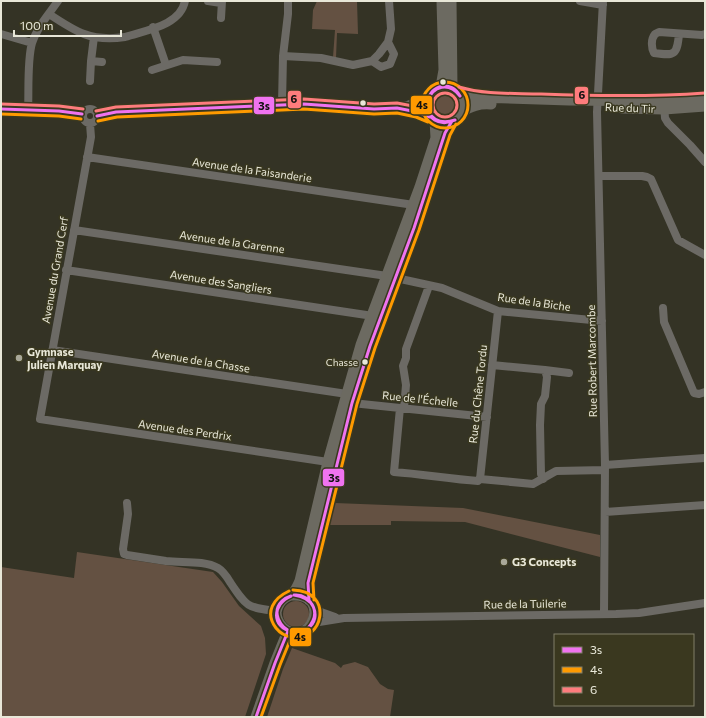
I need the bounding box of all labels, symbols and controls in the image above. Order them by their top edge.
scale bar [14,12,121,38]
text: 100 m [20,18,54,32]
unlabelled marker [438,77,448,87]
line badge: 6 [574,86,589,105]
text: 6 [579,88,586,101]
line badge: 6 [287,90,302,109]
text: 6 [291,92,298,105]
line badge: 4s [410,95,433,115]
line badge: 3s [253,96,275,115]
unlabelled marker [358,98,368,108]
text: 4s [416,98,428,111]
text: 3s [258,99,270,112]
street label: Rue du Tir [605,100,656,115]
street label: Avenue de la Faisanderie [191,155,313,184]
street label: Avenue du Grand Cerf [39,215,70,324]
street label: Avenue de la Garenne [179,228,286,255]
street label: Avenue des Sangliers [169,267,273,296]
street label: Rue de la Biche [497,290,572,313]
street label: Rue Robert Marcombe [584,304,599,417]
street label: Rue du Chêne Tordu [466,344,489,444]
place label: Gymnase Julien Marquay [27,345,102,372]
street label: Avenue de la Chasse [151,346,251,375]
marker: Gymnase Julien Marquay [14,353,24,363]
place label: Chasse [326,356,358,368]
marker: Chasse [360,357,370,367]
street label: Rue de l'Échelle [382,387,459,409]
street label: Avenue des Perdrix [138,417,233,443]
line badge: 3s [322,468,345,487]
text: 3s [328,471,340,484]
place label: G3 Concepts [512,555,576,568]
marker: G3 Concepts [499,557,509,567]
street label: Rue de la Tuilerie [483,596,567,611]
line badge: 4s [289,627,312,647]
text: 4s [294,630,306,643]
legend [554,634,694,706]
text: 3s [590,642,602,656]
text: 4s [590,662,603,676]
text: 6 [590,682,597,696]

